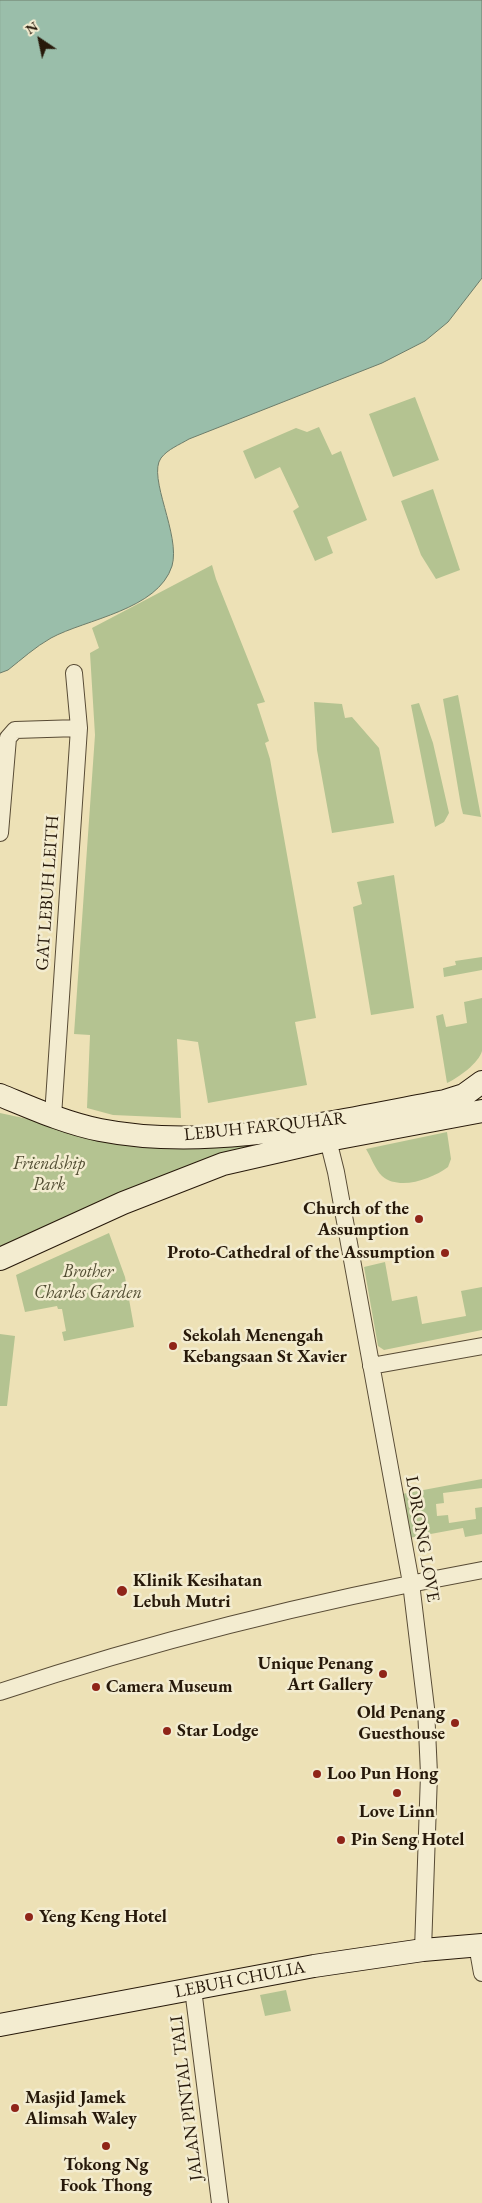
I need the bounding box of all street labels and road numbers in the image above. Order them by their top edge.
street label: GAT LEBUH LEITH [32,815,64,971]
street label: LEBUH FARQUHAR [183,1108,347,1146]
street label: LORONG LOVE [400,1474,444,1604]
street label: LEBUH CHULIA [173,1957,307,2003]
street label: JALAN PINTAL TALI [166,2014,208,2182]

